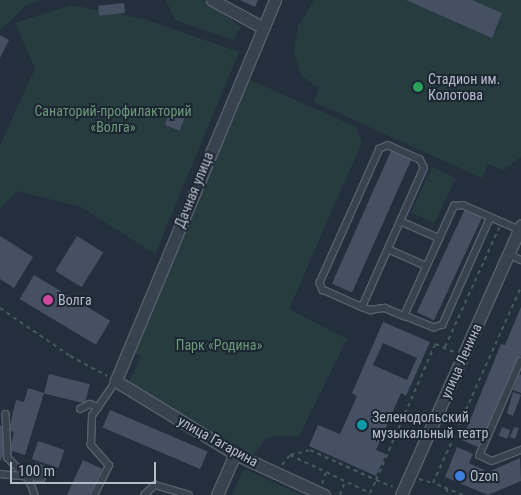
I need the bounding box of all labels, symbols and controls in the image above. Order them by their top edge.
place label: Стадион им. Колотова [428,71,500,104]
marker: Стадион им. Колотова [412,81,424,93]
park label: Санаторий-профилакторий «Волга» [34,103,192,136]
street label: Дачная улица [171,150,217,230]
place label: Волга [58,292,92,308]
marker: Волга [42,294,54,306]
street label: улица Ленина [437,321,485,401]
park label: Парк «Родина» [176,337,262,353]
place label: Зеленодольский музыкальный театр [372,409,488,442]
street label: улица Гагарина [175,412,261,470]
marker: Зеленодольский музыкальный театр [356,419,368,431]
scale bar [12,452,159,484]
text: 100 m [18,462,55,480]
place label: Ozon [470,468,498,484]
marker: Ozon [454,470,466,482]

